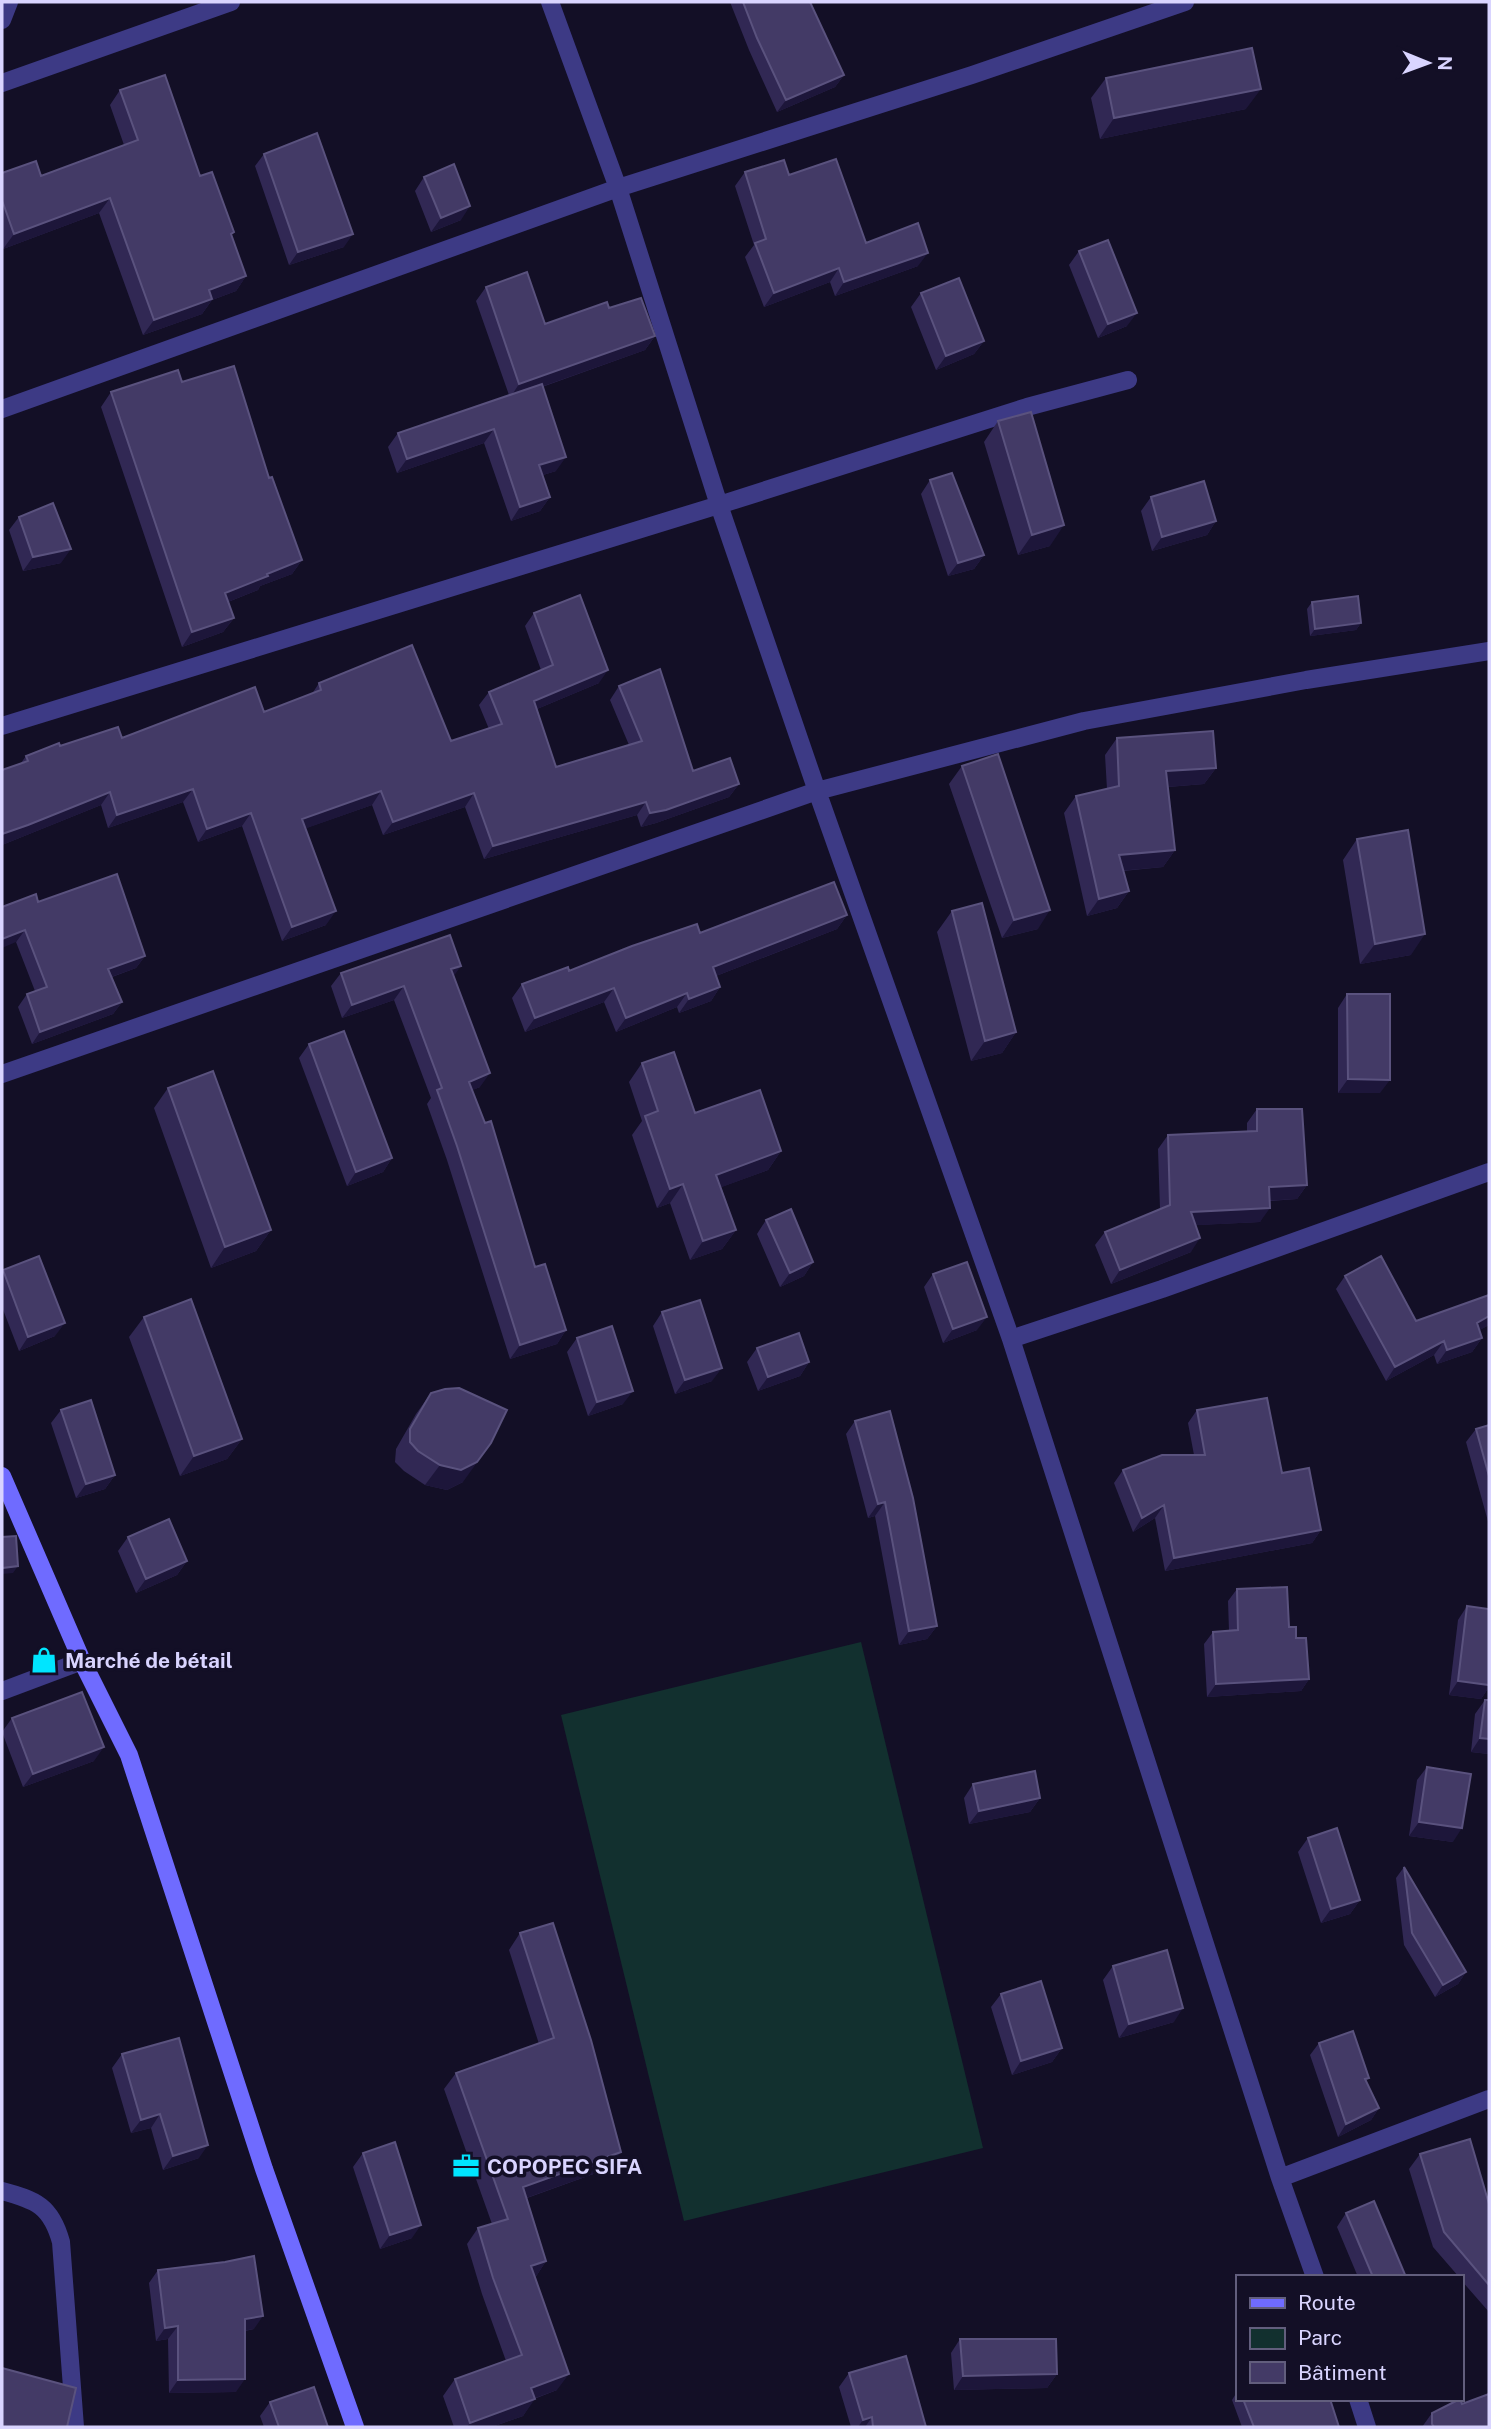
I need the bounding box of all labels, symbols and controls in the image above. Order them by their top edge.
north arrow [1393,28,1463,98]
text: N [1434,56,1456,71]
shop icon: Marché de bétail [29,1645,59,1675]
place label: Marché de bétail [65,1648,233,1673]
office icon: COPOPEC SIFA [451,2151,481,2181]
place label: COPOPEC SIFA [487,2154,642,2179]
legend [1236,2275,1463,2401]
text: Route [1298,2290,1356,2315]
text: Parc [1298,2325,1342,2350]
text: Bâtiment [1298,2360,1387,2385]

